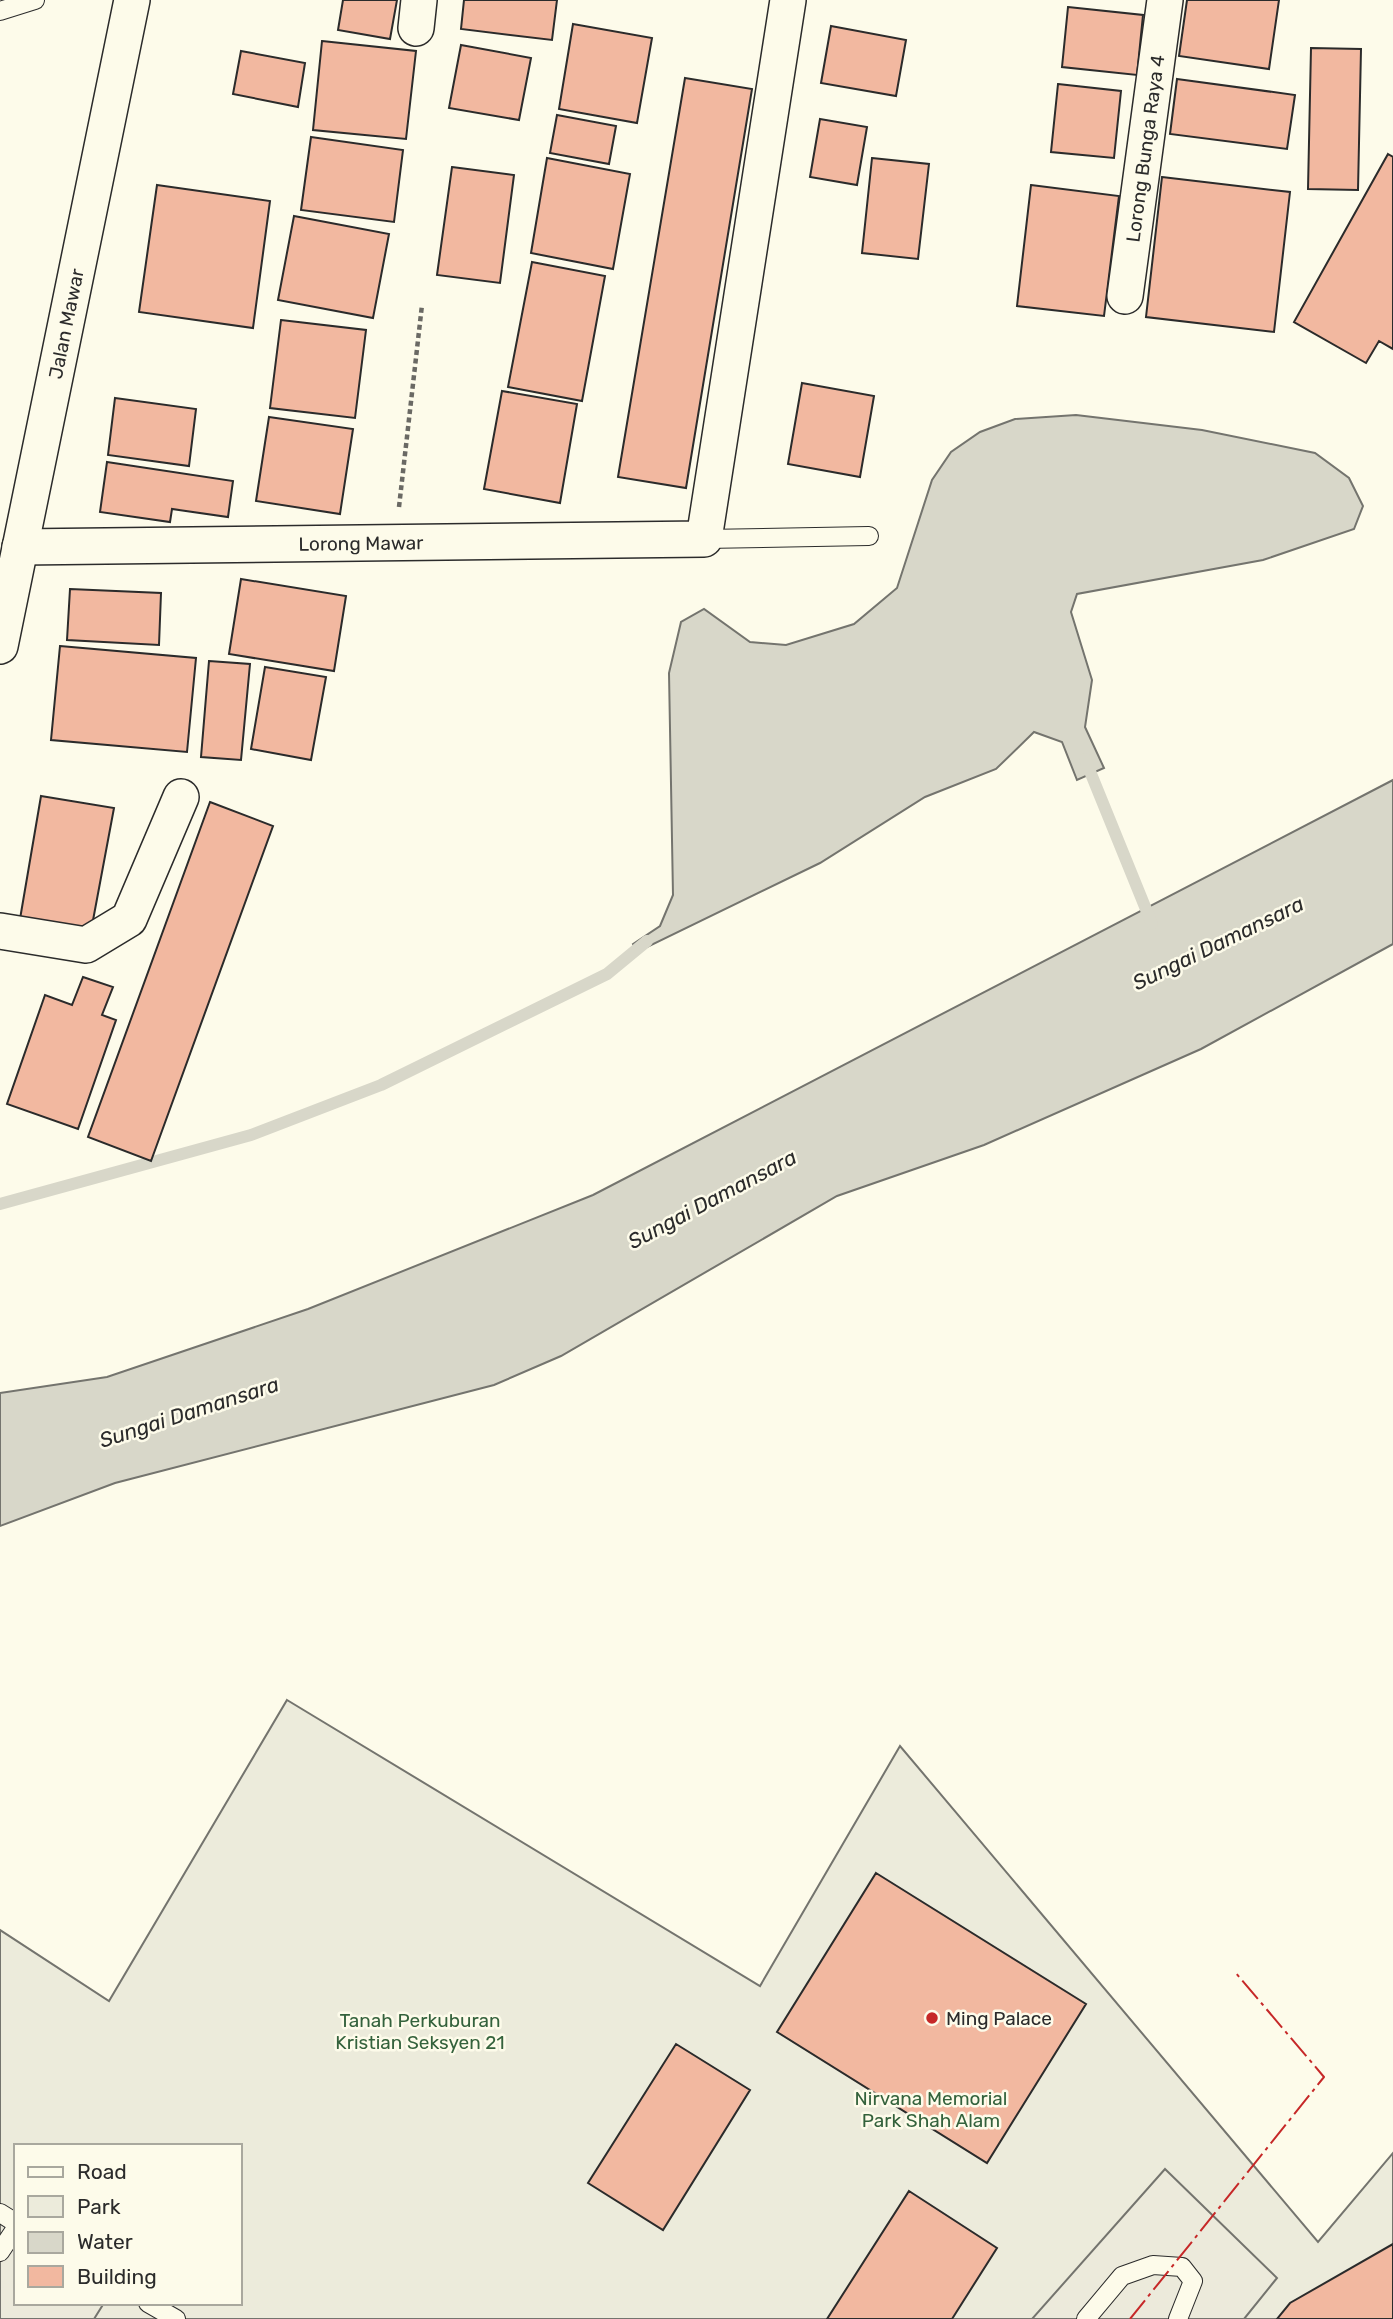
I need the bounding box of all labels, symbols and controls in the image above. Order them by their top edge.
street label: Lorong Bunga Raya 4 [1121,53,1169,243]
street label: Jalan Mawar [43,266,88,381]
street label: Lorong Mawar [298,531,424,555]
water label: Sungai Damansara [1128,891,1308,995]
water label: Sungai Damansara [623,1144,801,1254]
water label: Sungai Damansara [96,1371,282,1453]
place label: Ming Palace [946,2007,1052,2030]
park label: Tanah Perkuburan Kristian Seksyen 21 [335,2009,505,2054]
marker: Ming Palace [924,2010,940,2026]
park label: Nirvana Memorial Park Shah Alam [855,2087,1007,2132]
legend [14,2144,242,2305]
text: Road [77,2159,127,2184]
text: Park [77,2194,121,2219]
text: Water [77,2229,133,2254]
text: Building [77,2264,157,2289]

